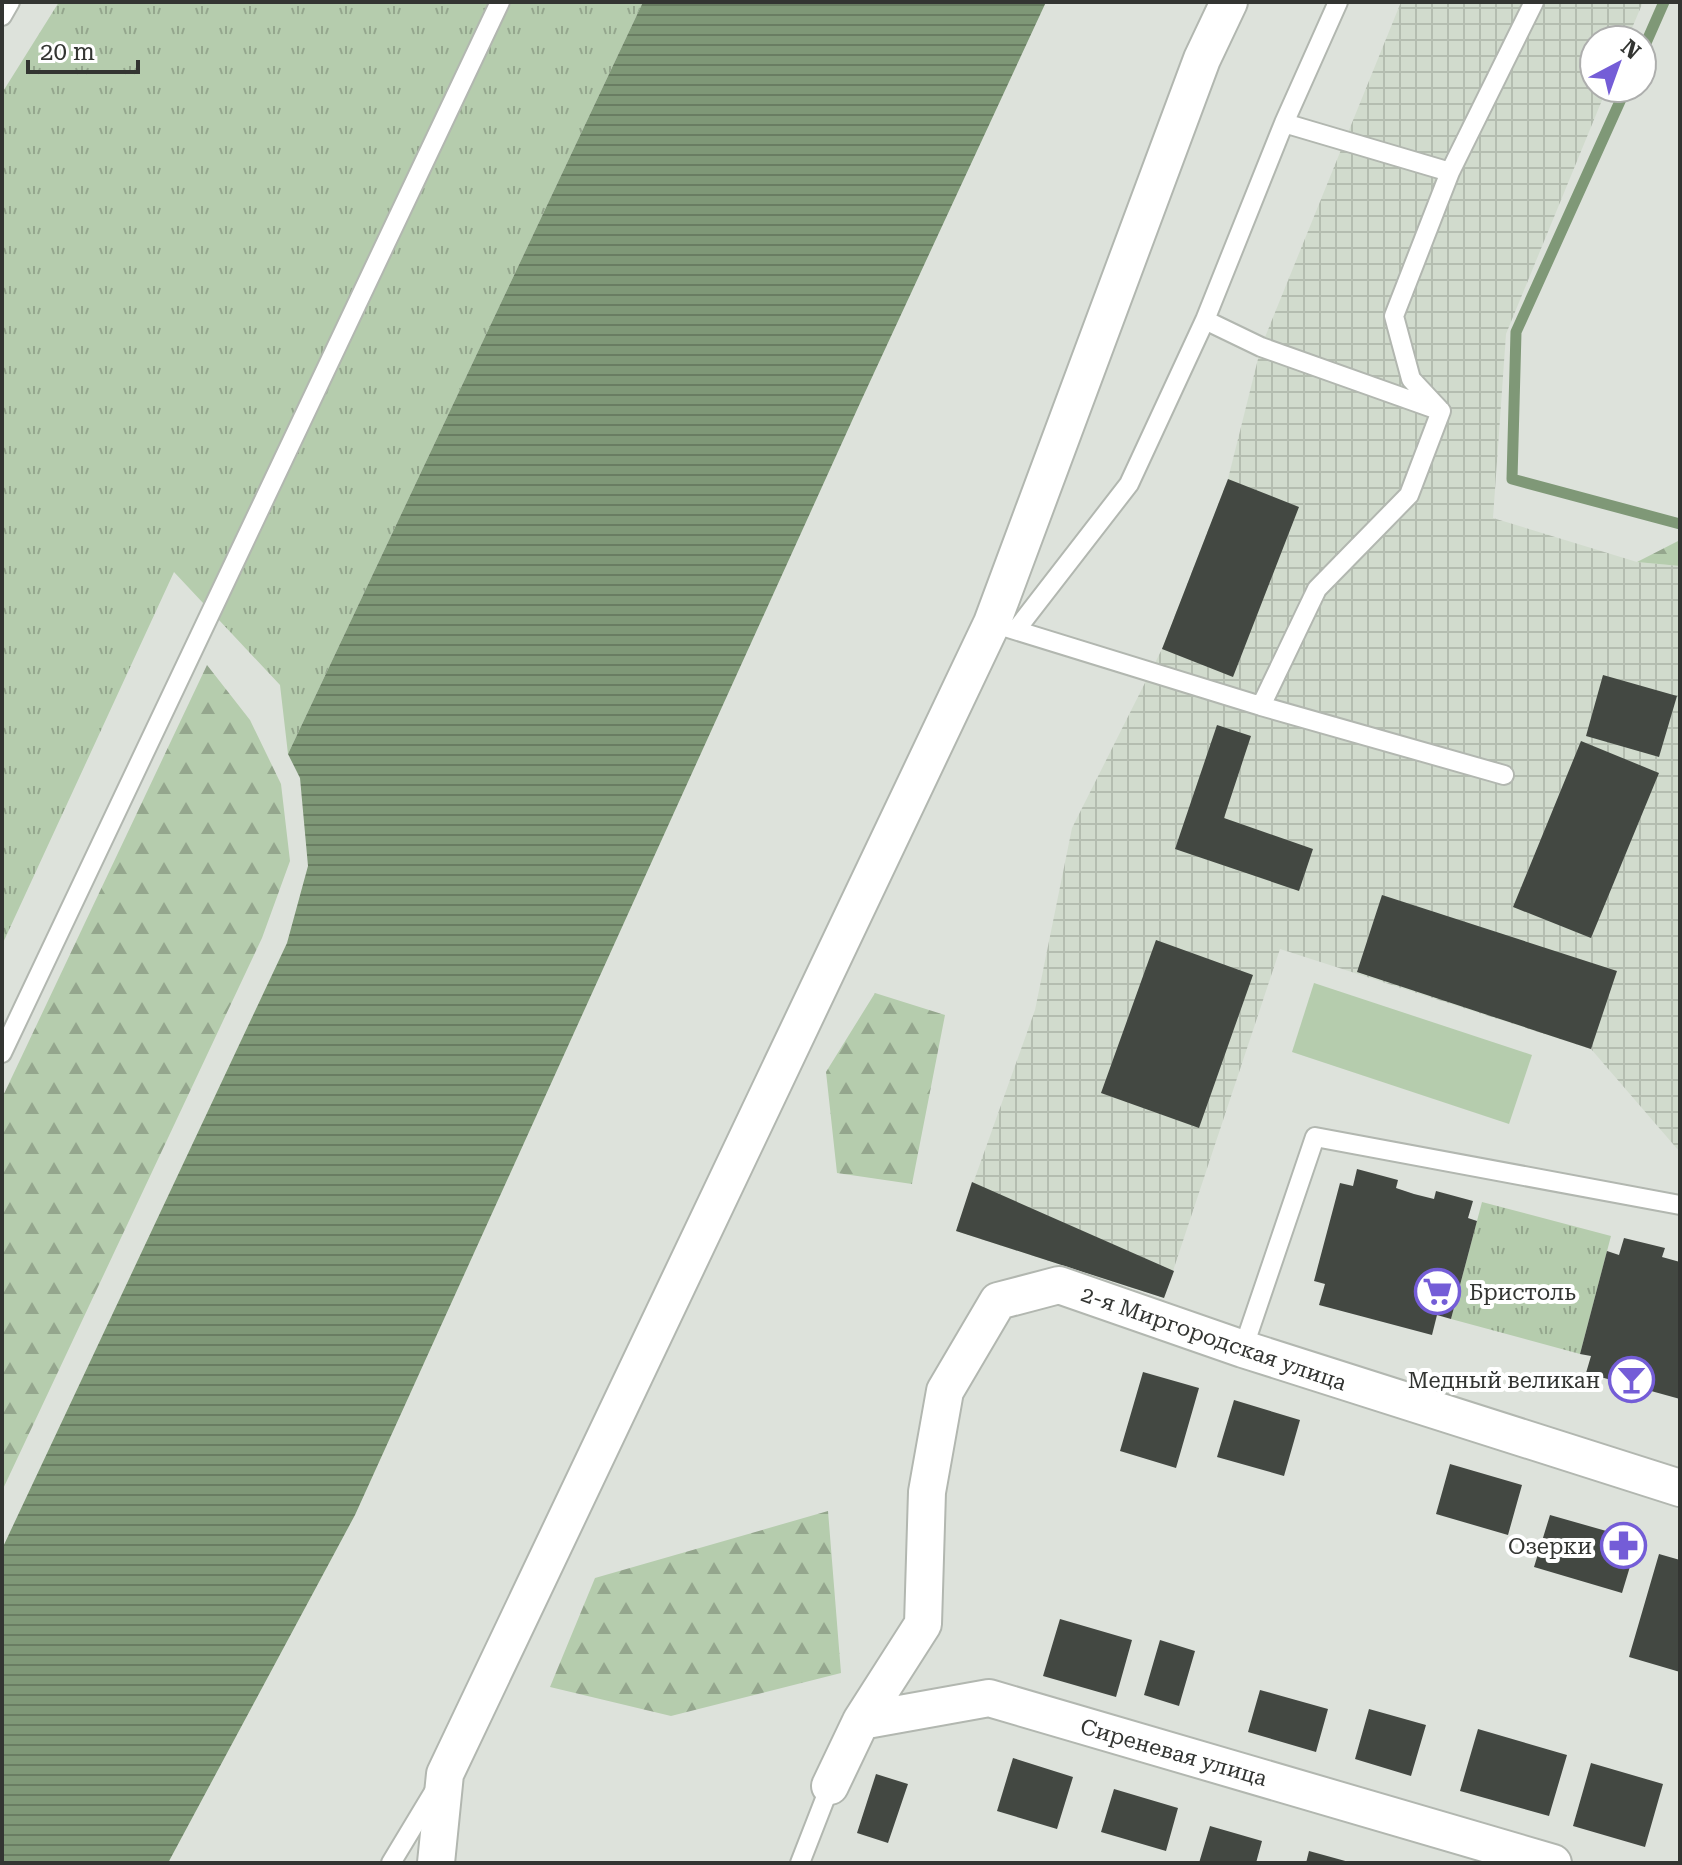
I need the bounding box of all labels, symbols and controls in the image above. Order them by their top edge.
scale bar [28,24,138,74]
north arrow [1578,24,1658,104]
text: N [1616,34,1645,64]
text: 20 m [40,38,95,66]
supermarket icon: Бристоль [1414,1268,1462,1316]
place label: Бристоль [1469,1280,1576,1305]
street label: 2-я Миргородская улица [1078,1281,1350,1396]
bar icon: Медный великан [1607,1356,1655,1404]
place label: Медный великан [1408,1368,1600,1393]
pharmacy icon: Озерки [1599,1522,1647,1570]
place label: Озерки [1508,1534,1592,1559]
street label: Сиреневая улица [1078,1714,1270,1791]

